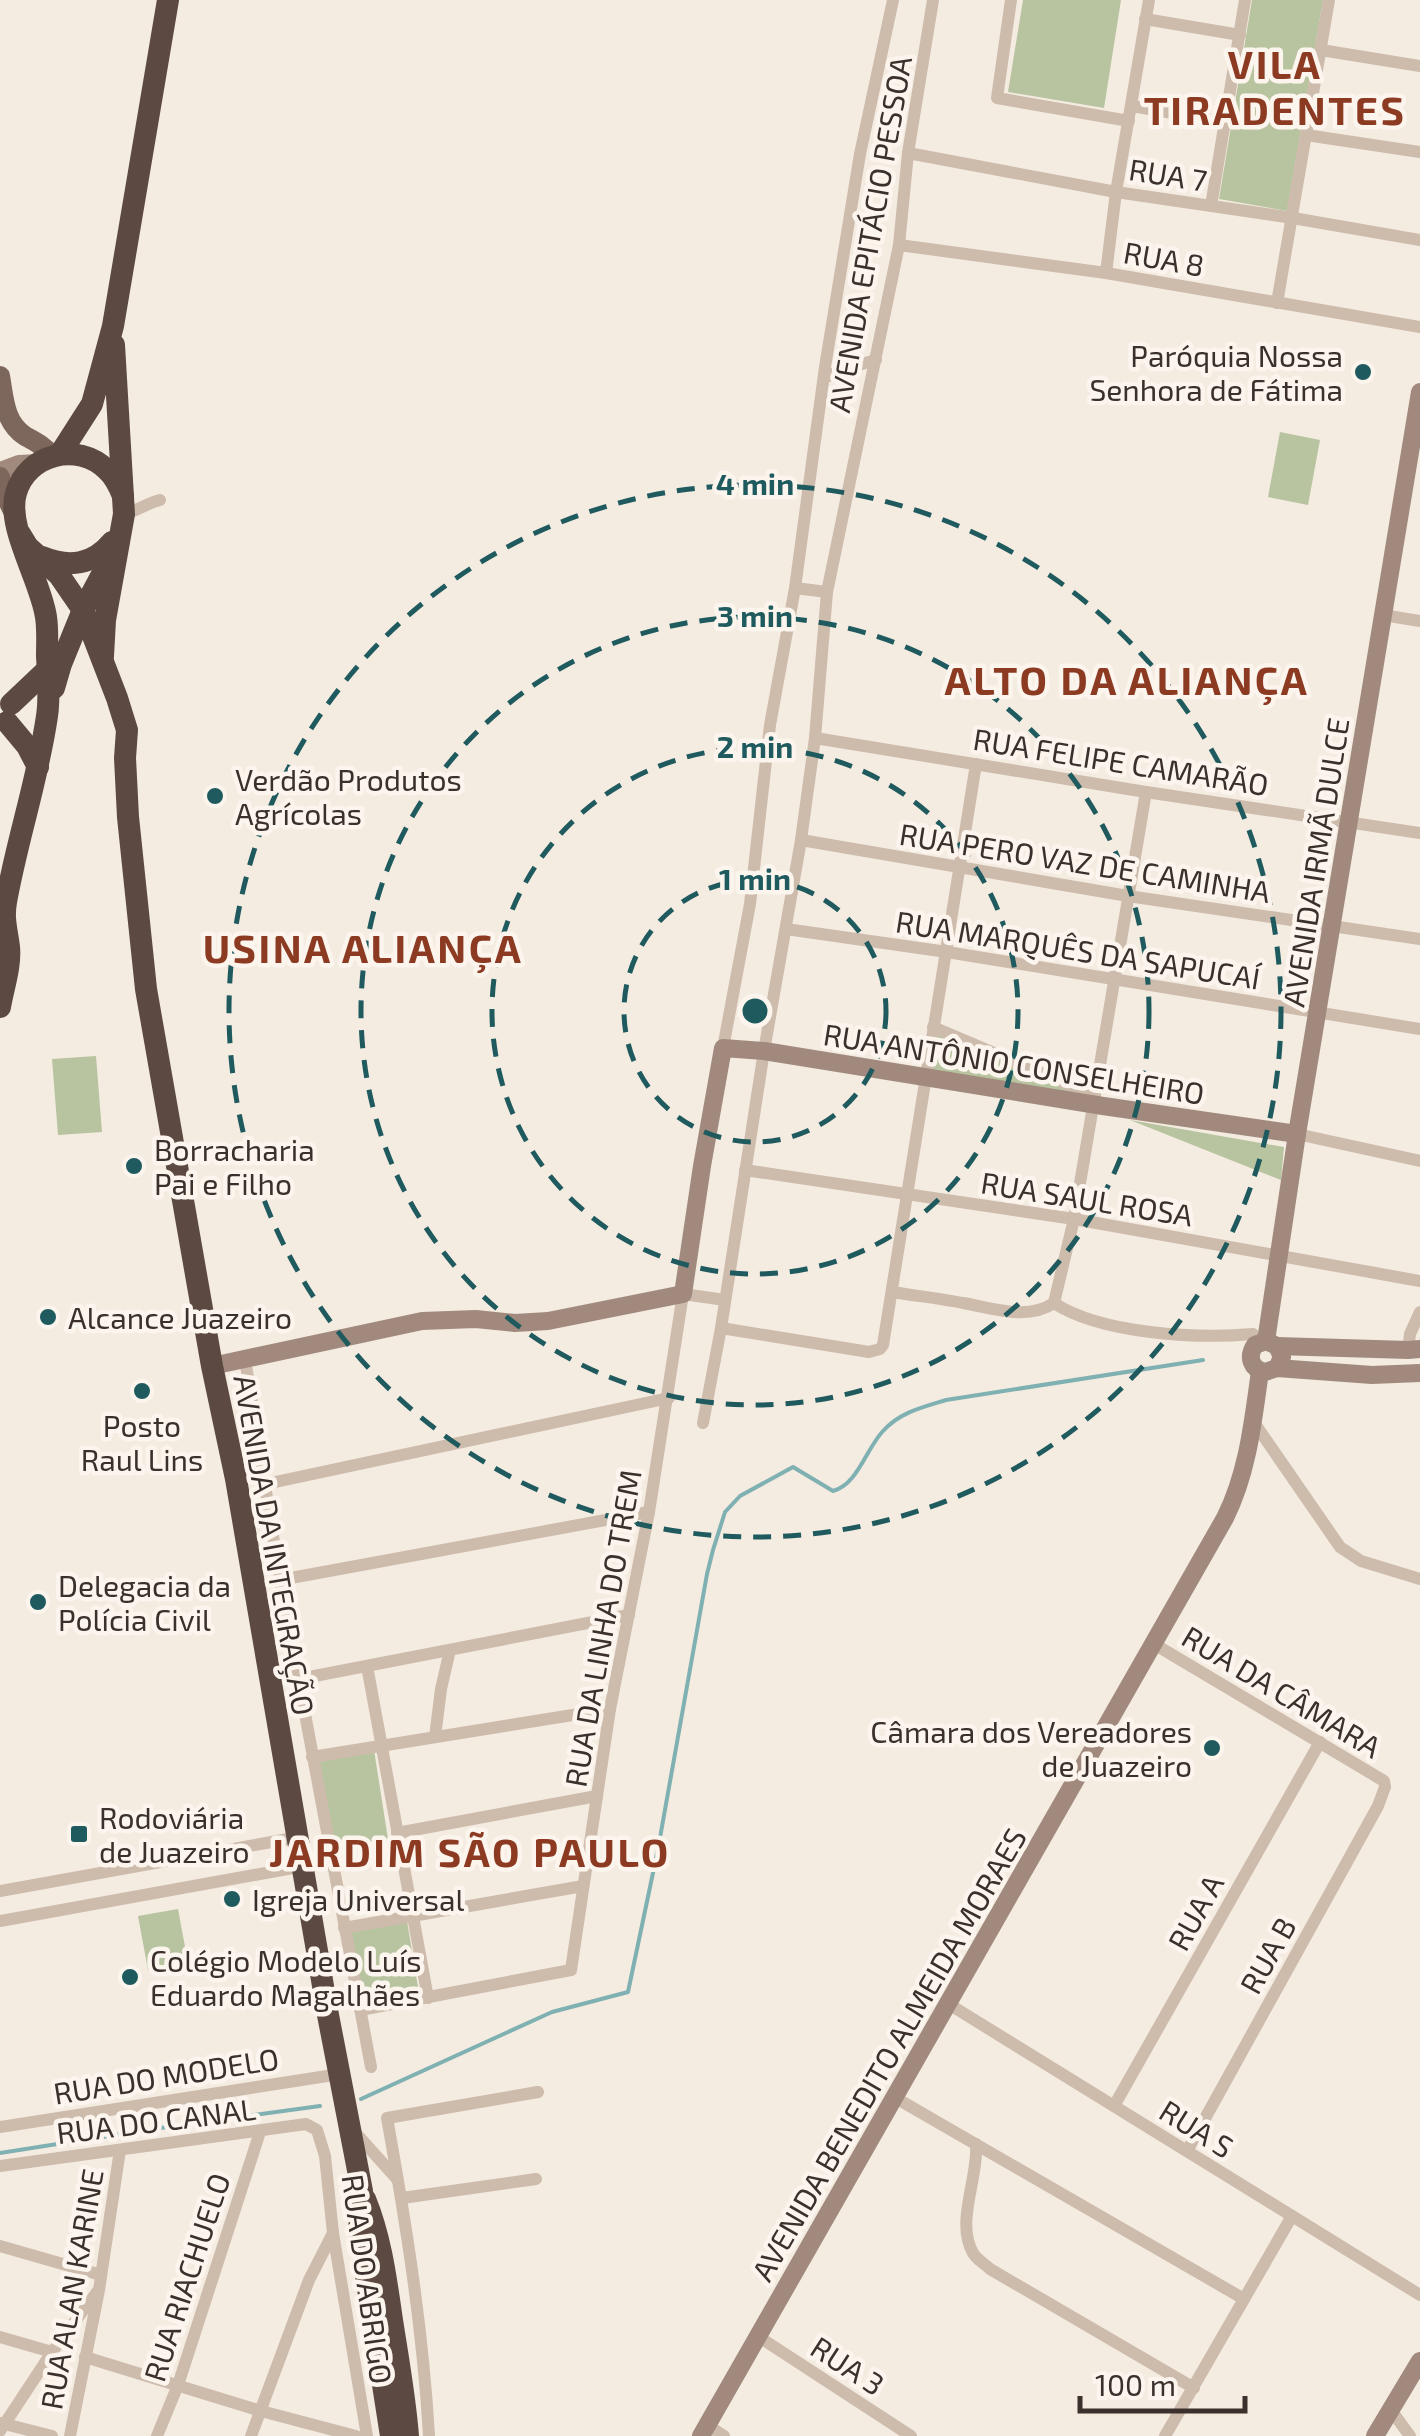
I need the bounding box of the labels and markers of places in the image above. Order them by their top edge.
place label: Paróquia Nossa Senhora de Fátima [1089,337,1343,407]
marker: Paróquia Nossa Senhora de Fátima [1352,361,1374,383]
place label: Verdão Produtos Agrícolas [235,761,462,831]
marker: Verdão Produtos Agrícolas [204,785,226,807]
centre of rings [737,993,773,1029]
place label: Borracharia Pai e Filho [154,1131,315,1201]
marker: Borracharia Pai e Filho [123,1155,145,1177]
place label: Alcance Juazeiro [68,1299,292,1335]
marker: Alcance Juazeiro [37,1306,59,1328]
marker: Posto Raul Lins [131,1380,153,1402]
place label: Posto Raul Lins [81,1407,203,1477]
place label: Delegacia da Polícia Civil [58,1567,231,1637]
marker: Delegacia da Polícia Civil [27,1591,49,1613]
place label: Câmara dos Vereadores de Juazeiro [870,1713,1192,1783]
marker: Câmara dos Vereadores de Juazeiro [1201,1737,1223,1759]
place label: Rodoviária de Juazeiro [99,1799,250,1869]
marker: Rodoviária de Juazeiro [68,1823,90,1845]
place label: Igreja Universal [252,1881,464,1917]
marker: Igreja Universal [221,1888,243,1910]
place label: Colégio Modelo Luís Eduardo Magalhães [150,1942,422,2012]
marker: Colégio Modelo Luís Eduardo Magalhães [119,1966,141,1988]

